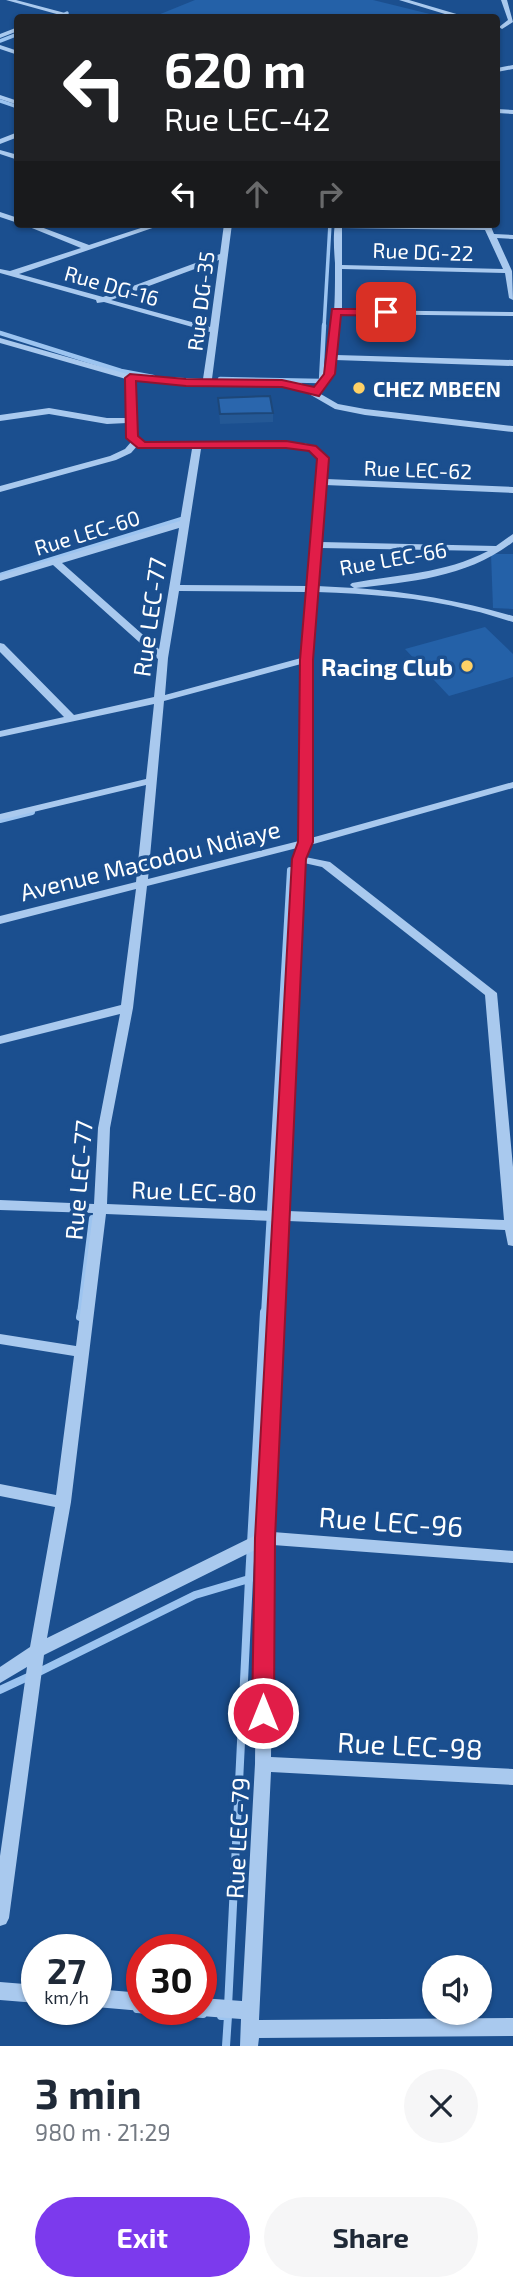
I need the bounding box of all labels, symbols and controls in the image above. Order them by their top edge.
text: 620 m [164,39,306,98]
icon: left [49,42,140,133]
text: Rue LEC-42 [164,99,330,137]
icon: left [165,175,203,213]
icon: ahead [238,175,276,213]
icon: right [311,175,349,213]
street label: Rue DG-22 [372,237,474,265]
street label: Rue DG-35 [181,250,219,352]
street label: Rue DG-16 [62,260,162,310]
pin [356,282,416,342]
icon: arrive [367,293,405,331]
place label: CHEZ MBEEN [373,376,501,401]
marker: CHEZ MBEEN [351,380,367,396]
street label: Rue LEC-62 [363,455,473,483]
street label: Rue LEC-60 [31,504,143,560]
street label: Rue LEC-66 [337,536,449,580]
street label: Rue LEC-77 [126,555,172,679]
place label: Racing Club [321,652,453,681]
marker: Racing Club [459,658,475,674]
street label: Avenue Macodou Ndiaye [17,814,283,906]
street label: Rue LEC-77 [58,1119,98,1241]
street label: Rue LEC-80 [131,1174,257,1208]
street label: Rue LEC-96 [318,1499,464,1543]
position arrow [226,1676,300,1750]
street label: Rue LEC-98 [336,1724,484,1766]
street label: Rue LEC-79 [219,1777,255,1899]
speed limit sign: 30 [126,1934,217,2025]
text: 27 [47,1949,86,1991]
map controls [422,1955,492,2025]
button: sound [422,1955,492,2025]
text: km/h [44,1986,89,2008]
text: 3 min [35,2067,142,2117]
button: close [404,2069,478,2143]
text: 980 m · 21:29 [35,2118,171,2146]
button: Exit [35,2197,250,2277]
button: Share [264,2197,478,2277]

